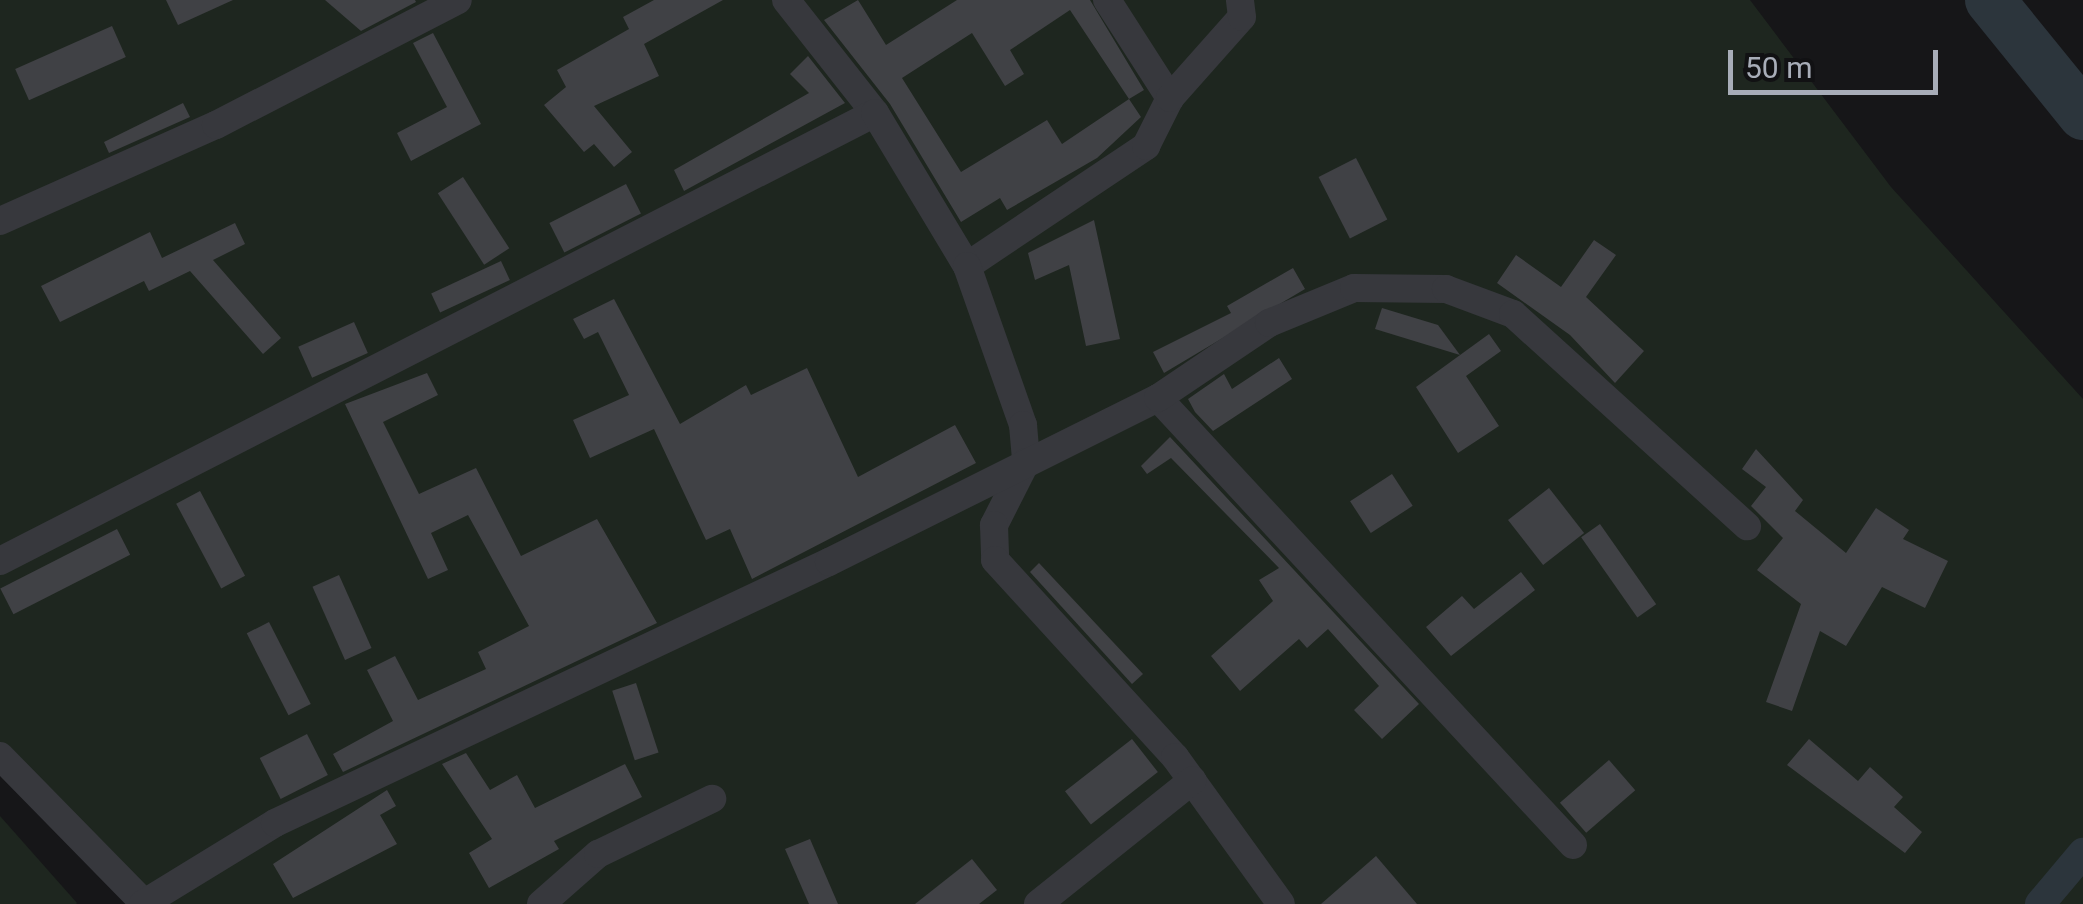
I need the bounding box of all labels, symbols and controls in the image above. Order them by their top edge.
scale bar [1733,30,1943,92]
text: 50 m [1745,50,1812,85]

